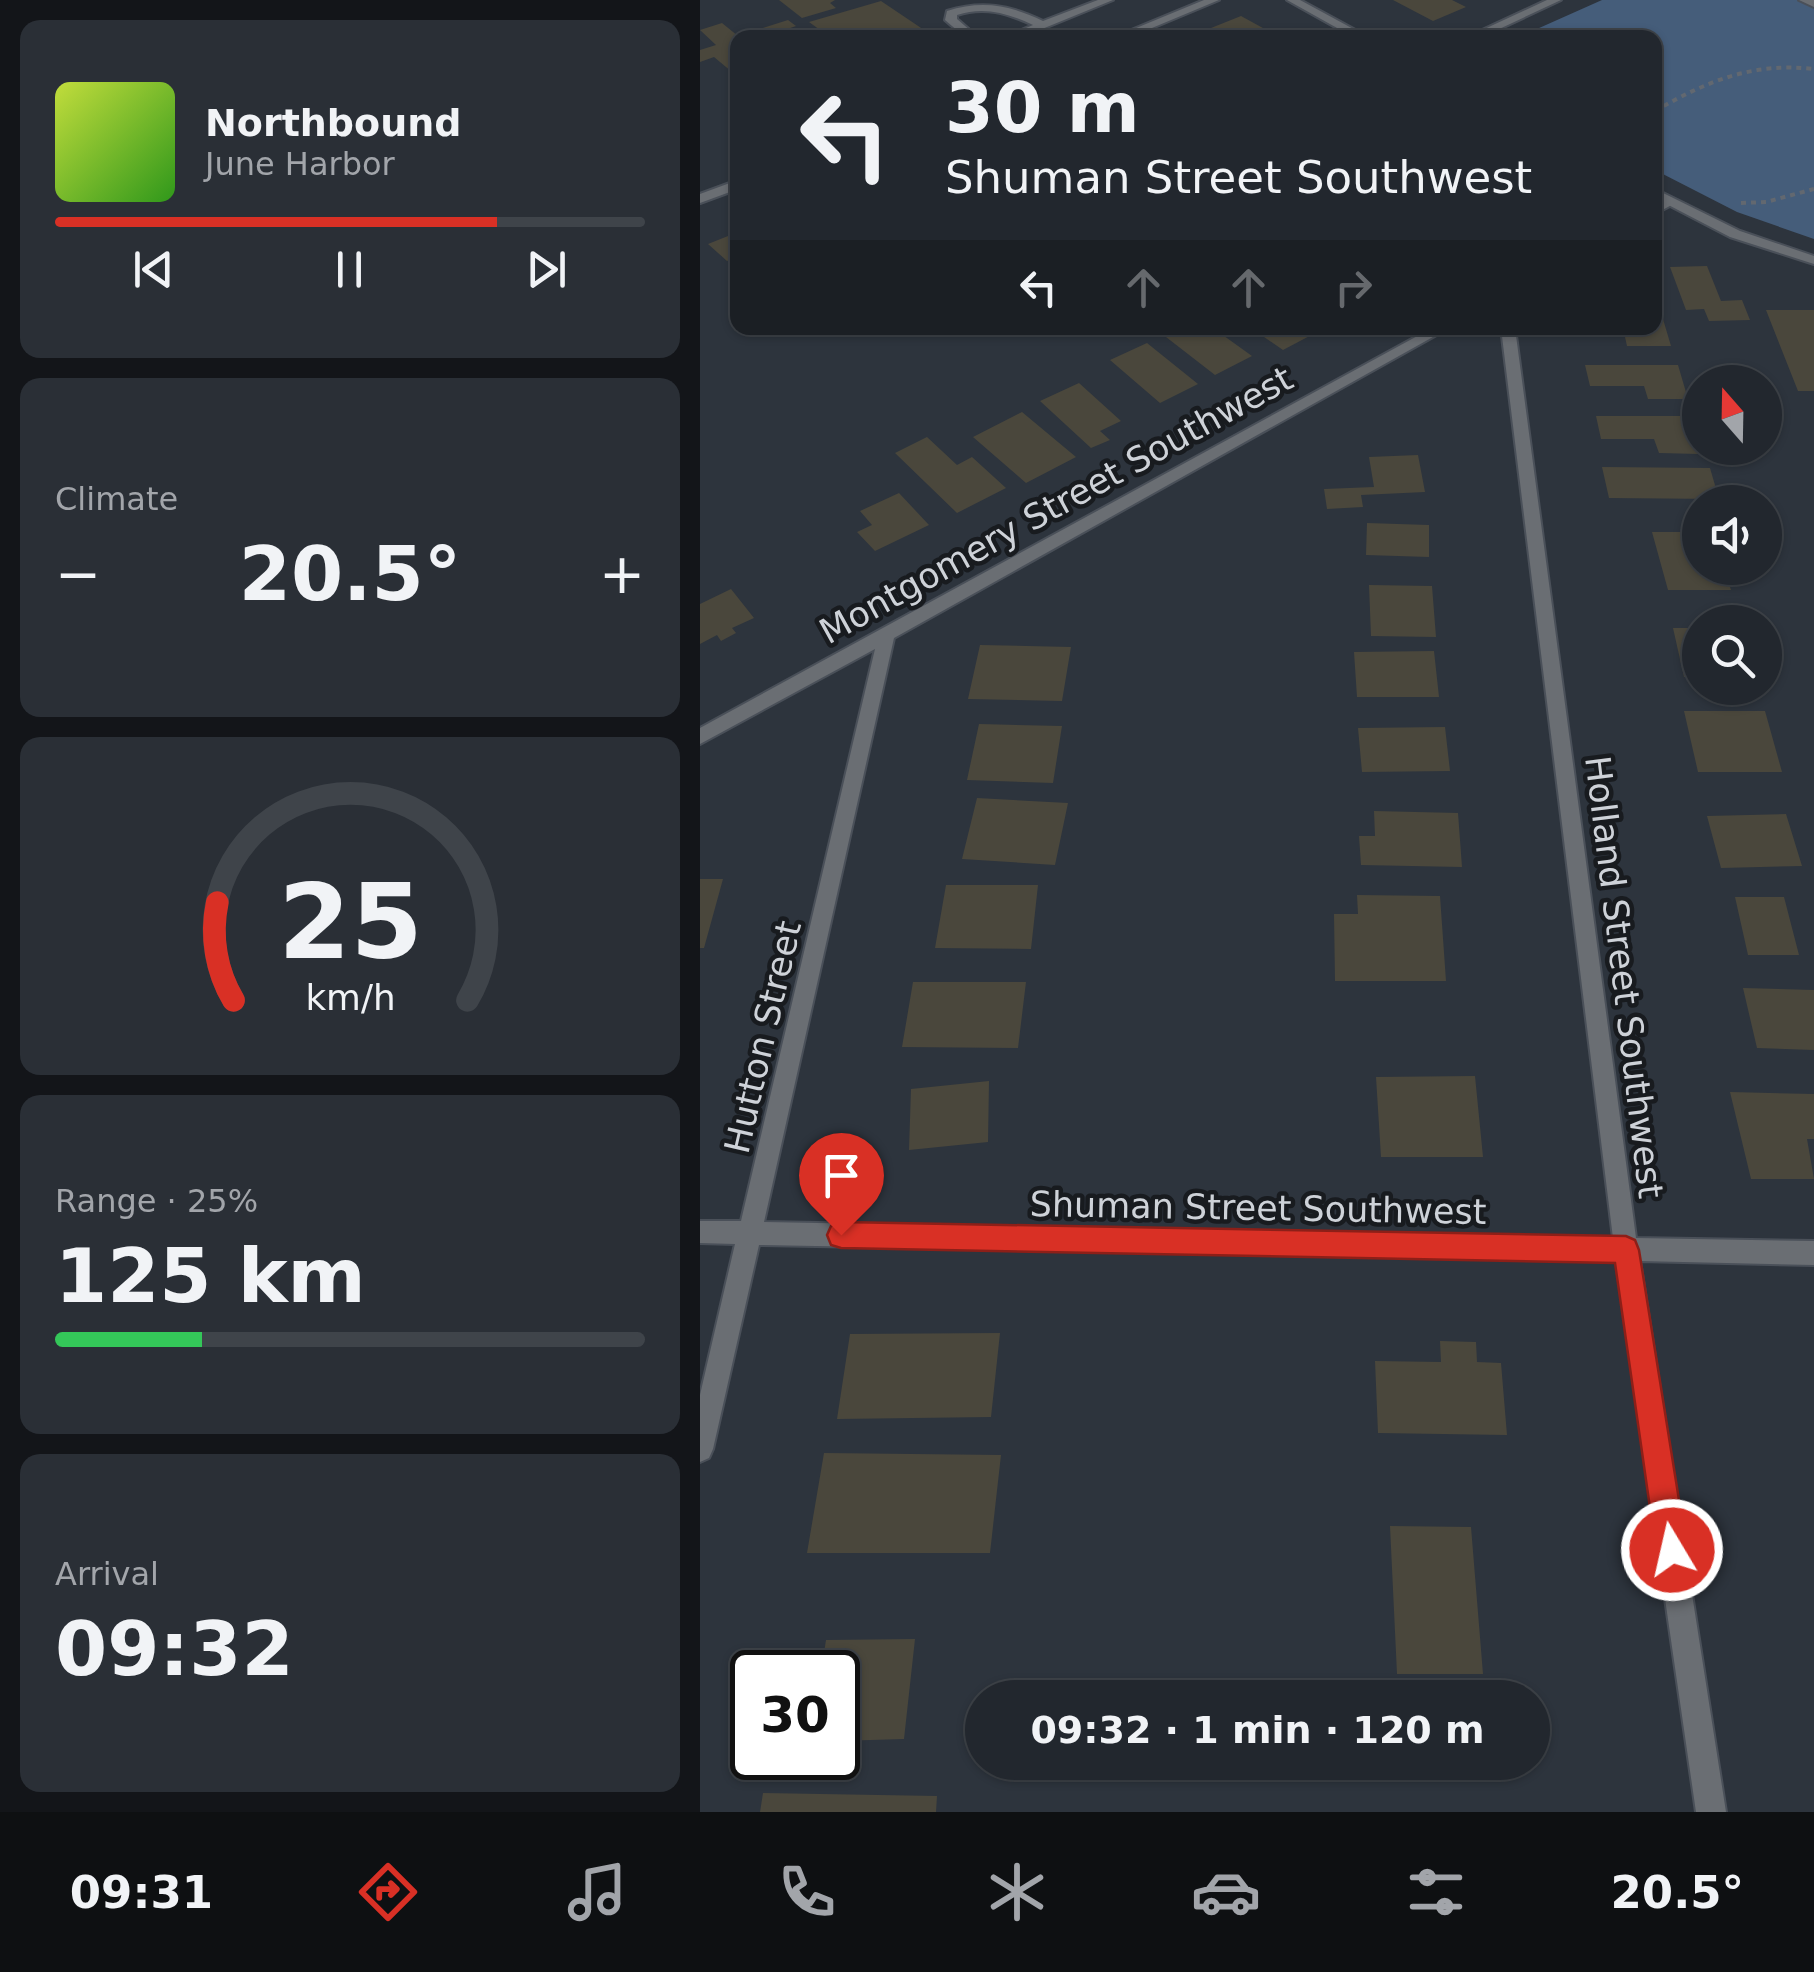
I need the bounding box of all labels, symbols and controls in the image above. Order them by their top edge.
text: 30 m [945,67,1140,149]
icon: left [780,70,910,200]
text: Northbound [205,101,461,145]
text: June Harbor [205,145,395,183]
text: Shuman Street Southwest [945,151,1532,204]
icon: previous [126,242,181,297]
icon: pause [322,242,377,297]
icon: next [519,242,574,297]
icon: left [1011,260,1066,315]
icon: ahead [1116,260,1171,315]
icon: ahead [1221,260,1276,315]
icon: right [1326,260,1381,315]
street label: Montgomery Street Southwest [813,358,1299,652]
north arrow [1682,365,1782,465]
map controls [1682,365,1782,705]
text: Climate [55,480,178,518]
button: sound [1682,485,1782,585]
text: 20.5° [239,530,461,618]
text: − [55,542,101,606]
text: + [599,542,645,606]
button: search [1682,605,1782,705]
street label: Holland Street Southwest [1577,753,1671,1201]
text: 25 [278,861,422,983]
street label: Hutton Street [717,917,809,1157]
text: km/h [305,977,395,1018]
pin [799,1133,884,1236]
icon: arrive [814,1148,869,1203]
text: Range · 25% [55,1182,258,1220]
street label: Shuman Street Southwest [1029,1184,1487,1232]
text: 125 km [55,1232,366,1320]
position arrow [1620,1498,1724,1602]
text: Arrival [55,1555,159,1593]
text: 09:32 [55,1605,294,1693]
speed limit sign: 30 [730,1650,860,1780]
text: 09:32 · 1 min · 120 m [1030,1708,1485,1752]
icon: directions [353,1857,423,1927]
icon: music [562,1857,632,1927]
icon: phone [772,1857,842,1927]
icon: climate [982,1857,1052,1927]
icon: car [1191,1857,1261,1927]
icon: filters [1401,1857,1471,1927]
text: 09:31 [70,1866,213,1919]
text: 20.5° [1611,1866,1744,1919]

